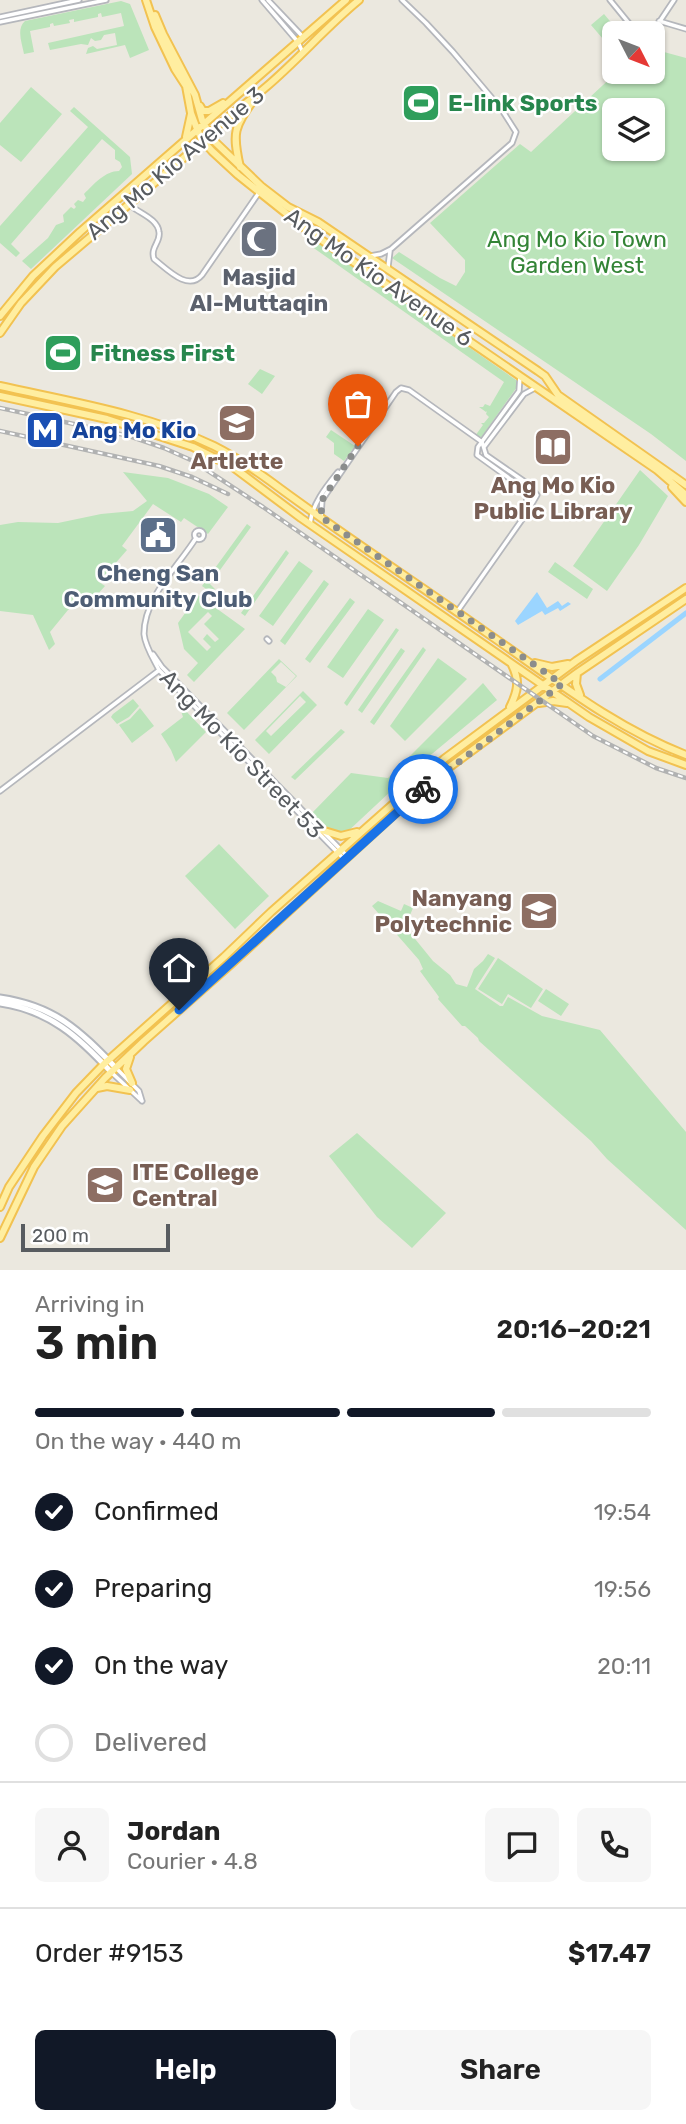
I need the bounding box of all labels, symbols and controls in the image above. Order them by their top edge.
north arrow [602,21,665,84]
map controls [602,21,665,161]
street label: Ang Mo Kio Avenue 3 [80,80,270,246]
sports icon: E-link Sports [400,82,442,124]
place label: E-link Sports [448,89,598,117]
button: layers [602,98,665,161]
street label: Ang Mo Kio Avenue 6 [279,201,479,353]
mosque icon: Masjid Al-Muttaqin [238,218,280,260]
park label: Ang Mo Kio Town Garden West [487,225,667,279]
place label: Masjid Al-Muttaqin [190,263,328,317]
sports icon: Fitness First [42,332,84,374]
place label: Fitness First [90,339,235,367]
pin [328,374,388,446]
icon: bag [339,385,377,423]
school or university icon: Artlette [216,402,258,444]
metro station icon: Ang Mo Kio [24,409,66,451]
place label: Ang Mo Kio [72,416,197,444]
library icon: Ang Mo Kio Public Library [532,426,574,468]
place label: Artlette [190,447,284,475]
place label: Ang Mo Kio Public Library [473,471,633,525]
public building icon: Cheng San Community Club [137,514,179,556]
place label: Cheng San Community Club [63,559,253,613]
street label: Ang Mo Kio Street 53 [154,664,330,844]
courier [388,754,458,824]
icon: bike [404,770,442,808]
place label: Nanyang Polytechnic [374,884,512,938]
school or university icon: Nanyang Polytechnic [518,890,560,932]
pin [149,938,209,1010]
icon: home [160,949,198,987]
place label: ITE College Central [132,1158,259,1212]
school or university icon: ITE College Central [84,1164,126,1206]
scale bar [21,1221,170,1253]
text: 200 m [32,1224,89,1247]
text: Arriving in [35,1290,145,1318]
text: 20:16–20:21 [497,1314,651,1345]
text: 3 min [35,1316,158,1371]
text: On the way · 440 m [35,1427,241,1455]
icon: check [35,1493,73,1531]
text: Confirmed [94,1496,219,1527]
text: 19:54 [594,1498,651,1526]
icon: check [35,1570,73,1608]
text: Preparing [94,1573,212,1604]
text: 19:56 [594,1575,651,1603]
icon: check [35,1647,73,1685]
text: On the way [94,1650,228,1681]
text: 20:11 [597,1652,651,1680]
text: Delivered [94,1727,207,1758]
button: person [35,1808,109,1882]
button: chat [485,1808,559,1882]
button: phone [577,1808,651,1882]
text: Jordan [127,1816,220,1847]
text: Courier · 4.8 [127,1847,258,1875]
text: Order #9153 [35,1938,184,1969]
text: $17.47 [568,1938,651,1969]
button: Help [35,2030,336,2110]
button: Share [350,2030,651,2110]

